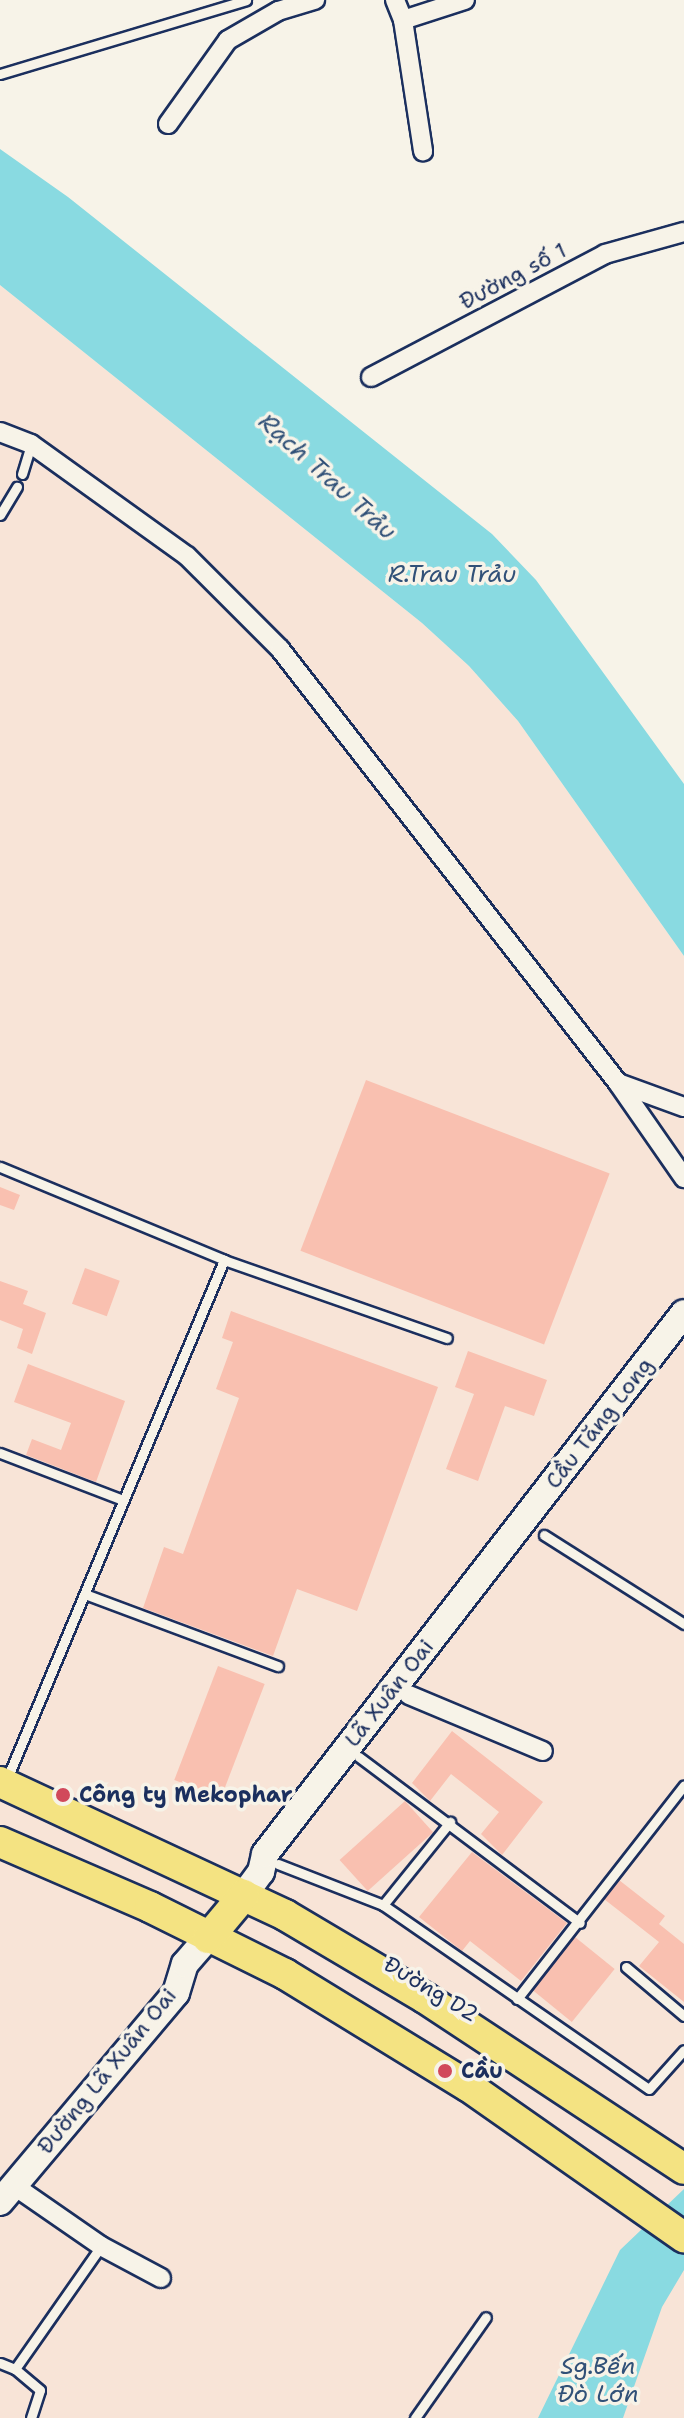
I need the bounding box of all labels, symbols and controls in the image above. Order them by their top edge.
street label: Đường số 1 [455,237,571,315]
water label: Rạch Trau Trảu [252,408,402,546]
water label: R.Trau Trảu [388,561,516,589]
street label: Cầu Tăng Long [540,1352,658,1494]
street label: Lã Xuân Oai [339,1634,439,1752]
place label: Công ty Mekophar [79,1782,293,1808]
marker: Công ty Mekophar [54,1786,72,1804]
street label: Đường D2 [379,1951,483,2027]
street label: Đường Lã Xuân Oai [32,1983,182,2159]
place label: Cầu [461,2058,503,2084]
marker: Cầu [436,2062,454,2080]
water label: Sg.Bến Đò Lớn [557,2353,639,2409]

